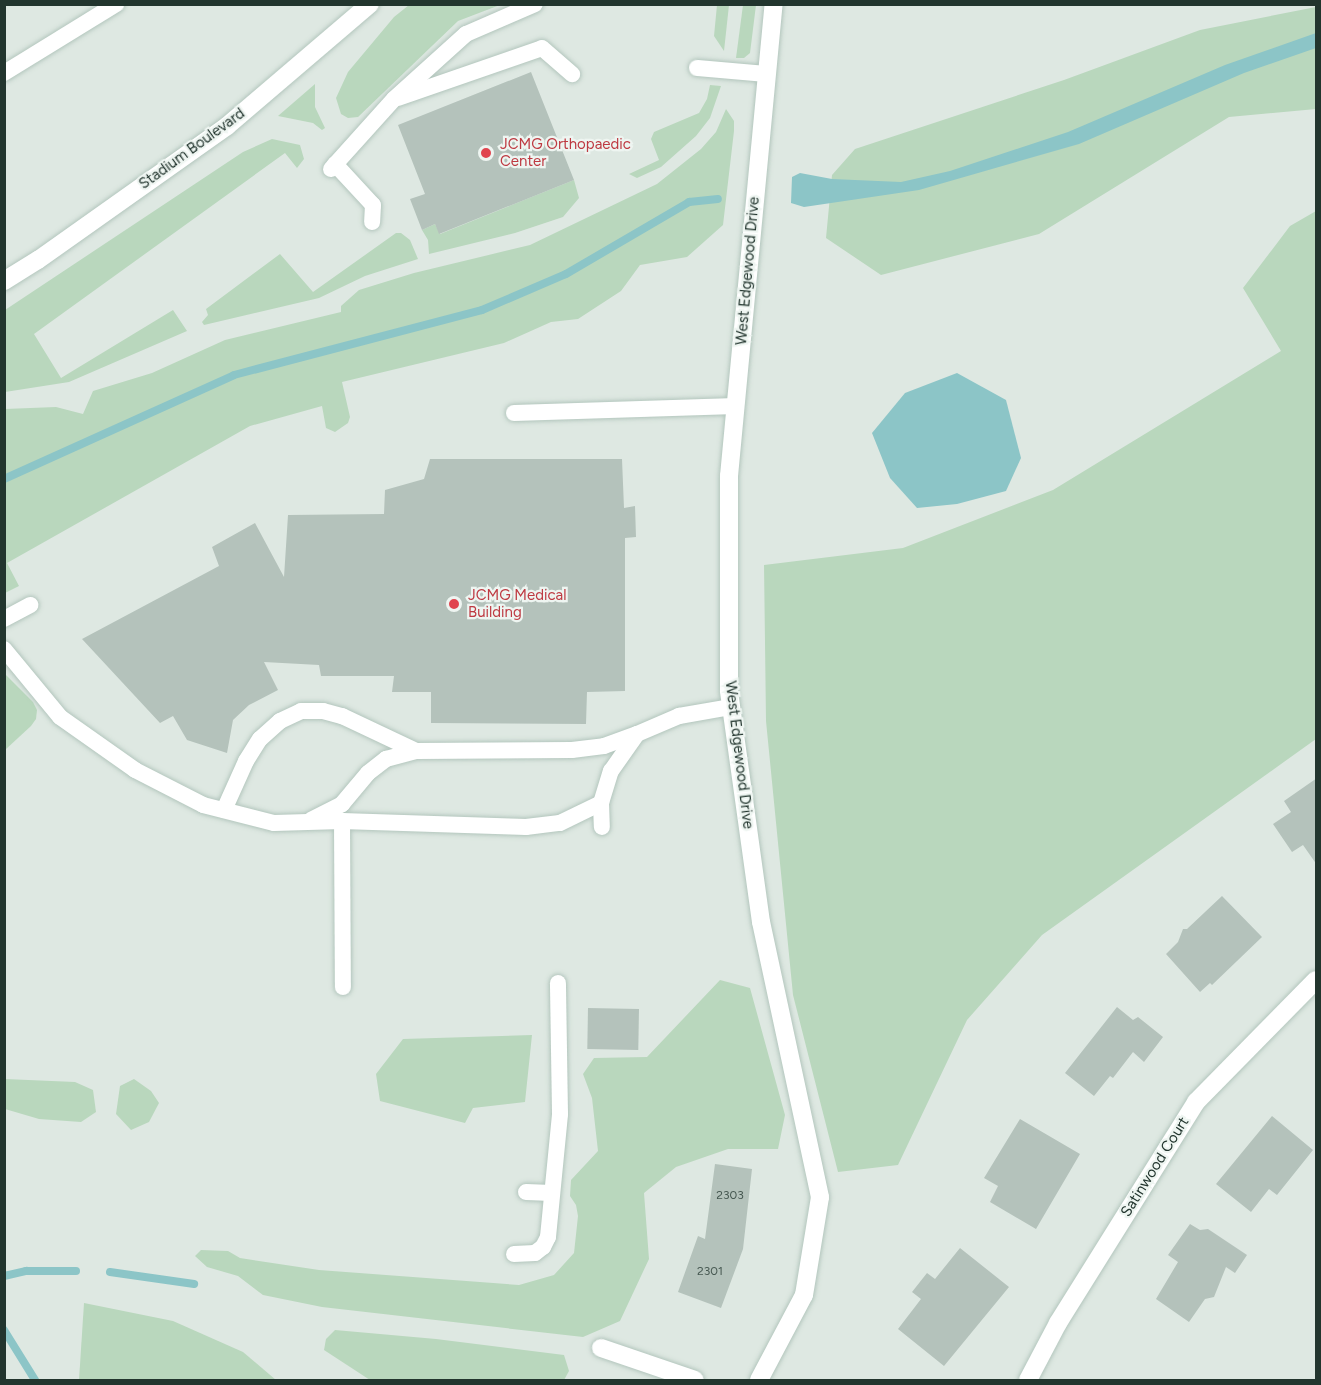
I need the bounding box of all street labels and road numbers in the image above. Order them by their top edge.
street label: Stadium Boulevard [136,105,248,193]
street label: West Edgewood Drive [733,196,763,346]
street label: West Edgewood Drive [721,680,757,830]
street label: Satinwood Court [1117,1114,1193,1220]

